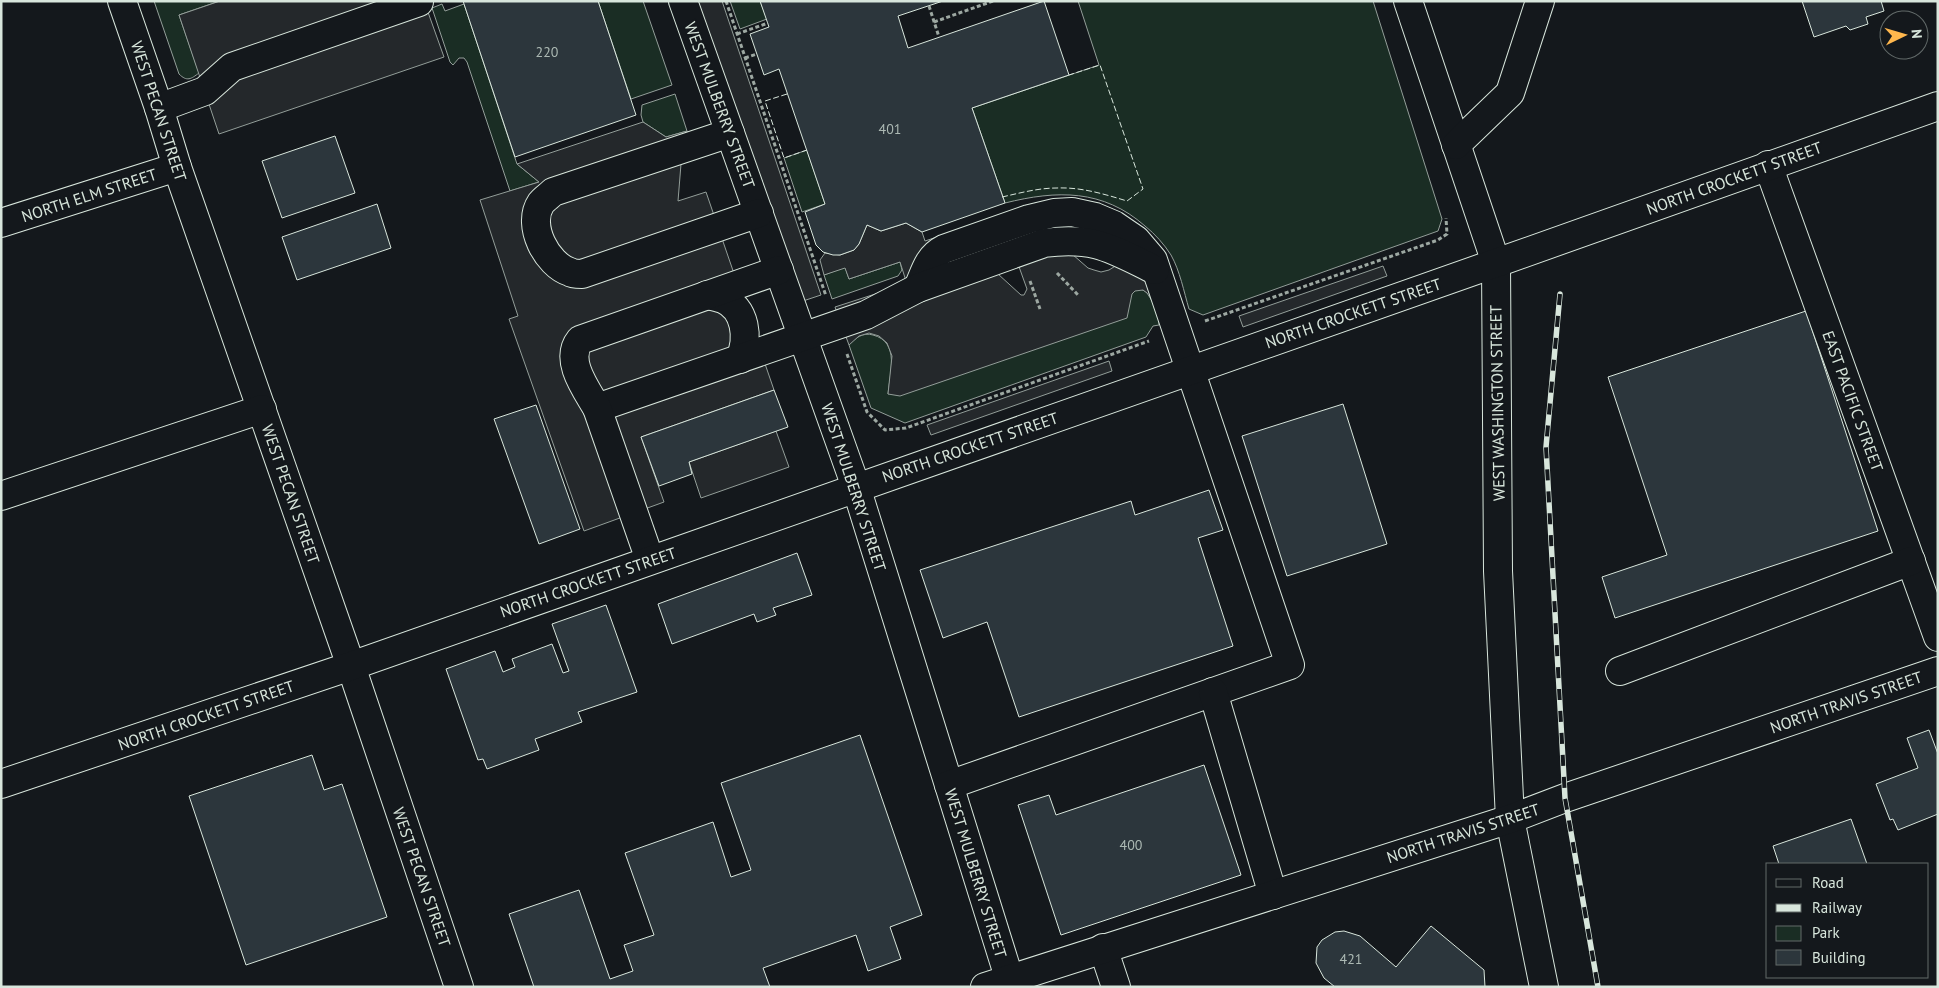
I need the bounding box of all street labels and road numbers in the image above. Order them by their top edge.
street label: WEST MULBERRY STREET [681,19,760,191]
street label: WEST PECAN STREET [127,38,191,184]
street label: NORTH CROCKETT STREET [1644,137,1825,219]
street label: NORTH ELM STREET [19,164,159,226]
street label: NORTH CROCKETT STREET [1262,273,1444,353]
street label: WEST WASHINGTON STREET [1485,305,1509,501]
street label: EAST PACIFIC STREET [1818,328,1888,474]
street label: WEST MULBERRY STREET [817,400,891,574]
street label: NORTH CROCKETT STREET [879,407,1061,487]
street label: WEST PECAN STREET [258,422,324,567]
street label: NORTH CROCKETT STREET [497,542,679,622]
street label: NORTH TRAVIS STREET [1767,667,1925,737]
street label: NORTH CROCKETT STREET [115,675,297,755]
street label: WEST MULBERRY STREET [941,786,1011,960]
street label: NORTH TRAVIS STREET [1384,799,1542,867]
street label: WEST PECAN STREET [389,805,455,950]

